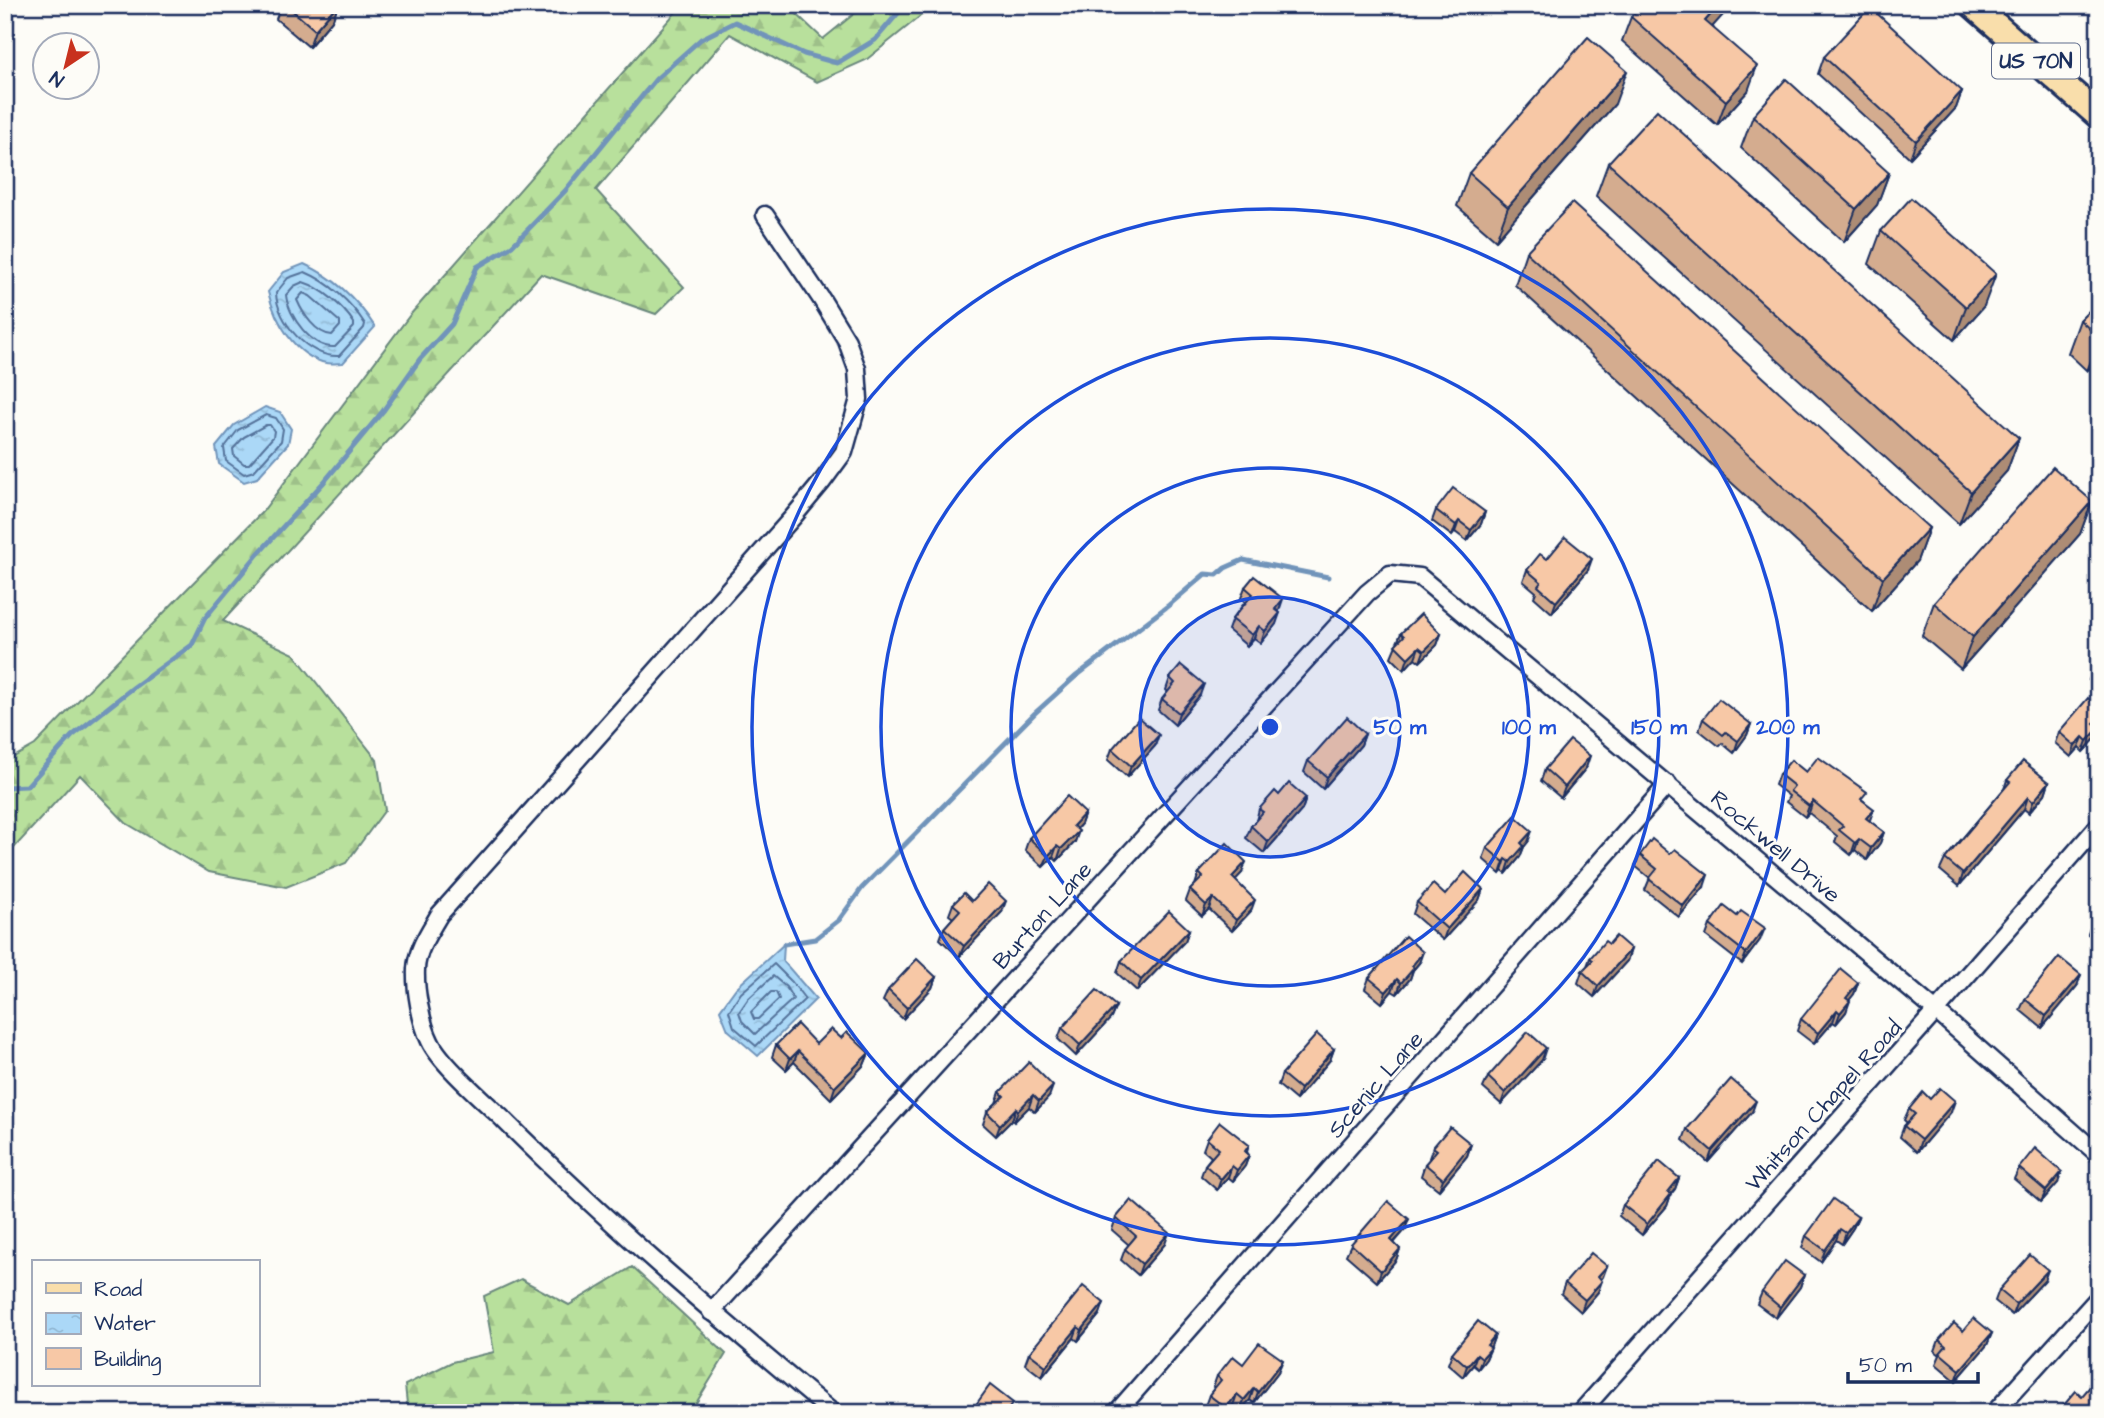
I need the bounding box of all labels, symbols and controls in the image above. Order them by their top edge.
north arrow [32,32,102,102]
road number: US 70N [1992,43,2080,78]
text: N [44,64,70,93]
text: 50 m [1374,713,1427,742]
text: 100 m [1502,713,1557,742]
text: 150 m [1631,713,1687,742]
text: 200 m [1755,713,1820,742]
centre of rings [1258,715,1282,739]
street label: Rockwell Drive [1703,783,1847,911]
street label: Burton Lane [986,855,1100,977]
street label: Whitson Chapel Road [1738,1013,1910,1199]
street label: Scenic Lane [1320,1024,1431,1145]
legend [32,1260,259,1386]
text: Road [94,1275,142,1304]
text: Water [94,1309,156,1338]
scale bar [1848,1341,1978,1385]
text: Building [94,1345,162,1376]
text: 50 m [1859,1351,1913,1380]

